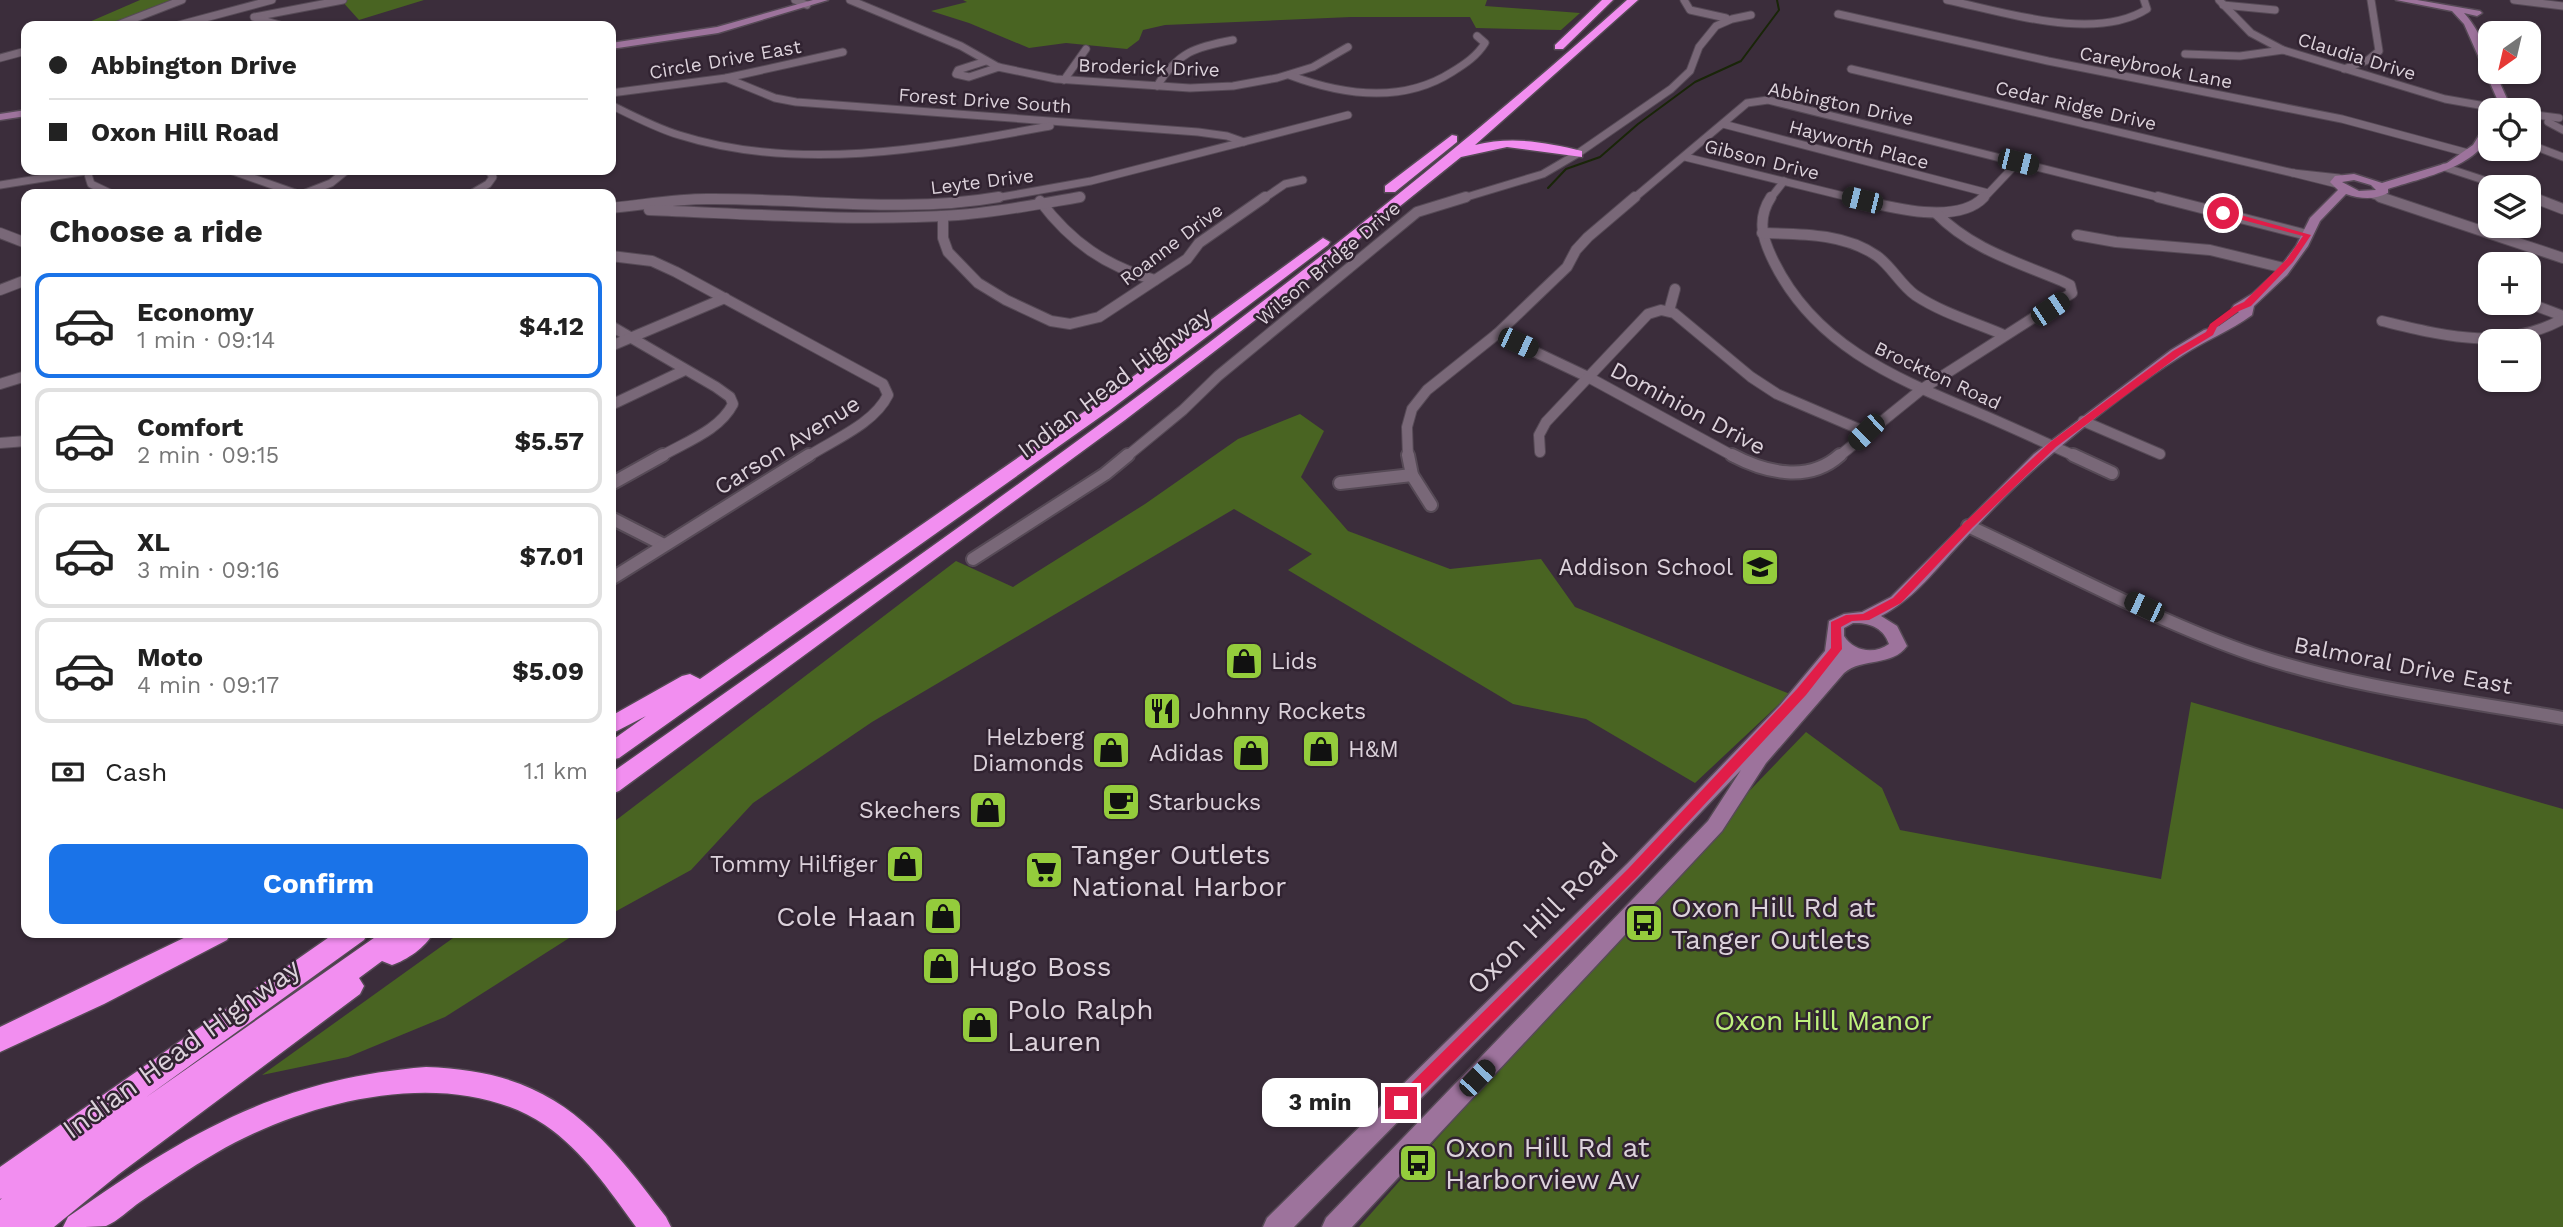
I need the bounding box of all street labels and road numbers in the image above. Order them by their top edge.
street label: Claudia Drive [2295,28,2419,85]
street label: Circle Drive East [647,35,803,84]
street label: Careybrook Lane [2077,41,2234,94]
street label: Broderick Drive [1078,54,1220,81]
street label: Cedar Ridge Drive [1993,76,2159,135]
street label: Abbington Drive [1766,77,1916,130]
street label: Forest Drive South [898,83,1072,118]
street label: Hayworth Place [1786,115,1931,174]
street label: Gibson Drive [1702,134,1822,185]
street label: Leyte Drive [929,164,1035,199]
street label: Wilson Bridge Drive [1252,196,1405,330]
street label: Roanne Drive [1115,198,1227,291]
street label: Indian Head Highway [1013,301,1216,464]
street label: Brockton Road [1871,336,2005,415]
street label: Dominion Drive [1606,356,1770,461]
street label: Carson Avenue [710,390,865,501]
street label: Balmoral Drive East [2292,631,2515,700]
street label: Oxon Hill Road [1460,836,1625,1001]
street label: Indian Head Highway [56,951,307,1146]

